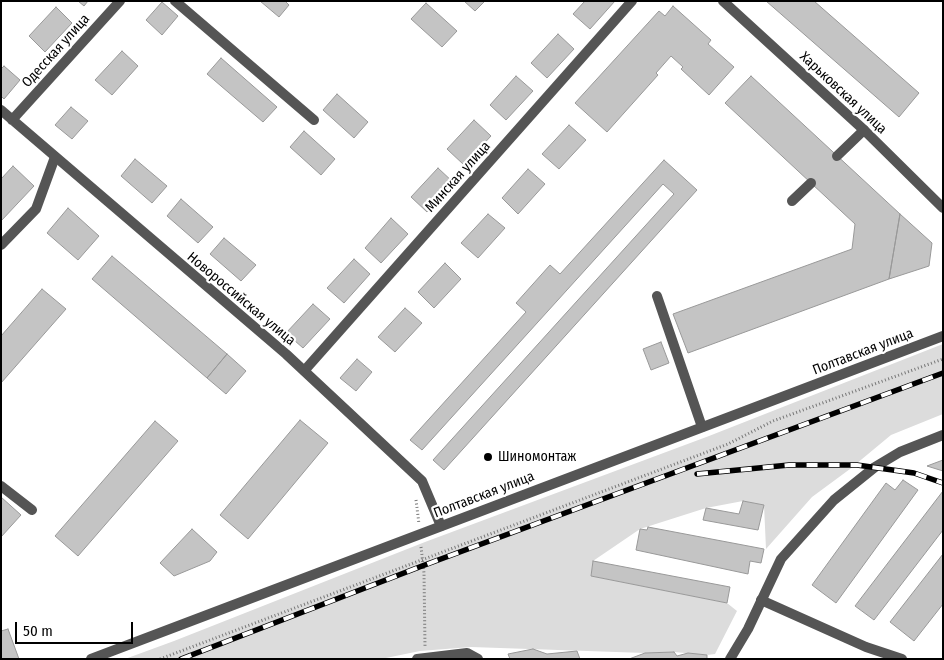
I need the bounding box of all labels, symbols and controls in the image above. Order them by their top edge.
street label: Одесская улица [19,11,93,91]
street label: Харьковская улица [796,48,890,138]
street label: Минская улица [422,138,494,216]
street label: Новороссийская улица [183,249,299,349]
street label: Полтавская улица [810,325,916,379]
place label: Шиномонтаж [498,449,576,465]
marker: Шиномонтаж [482,451,494,463]
street label: Полтавская улица [431,468,537,522]
scale bar [18,612,135,644]
text: 50 m [23,622,53,640]

